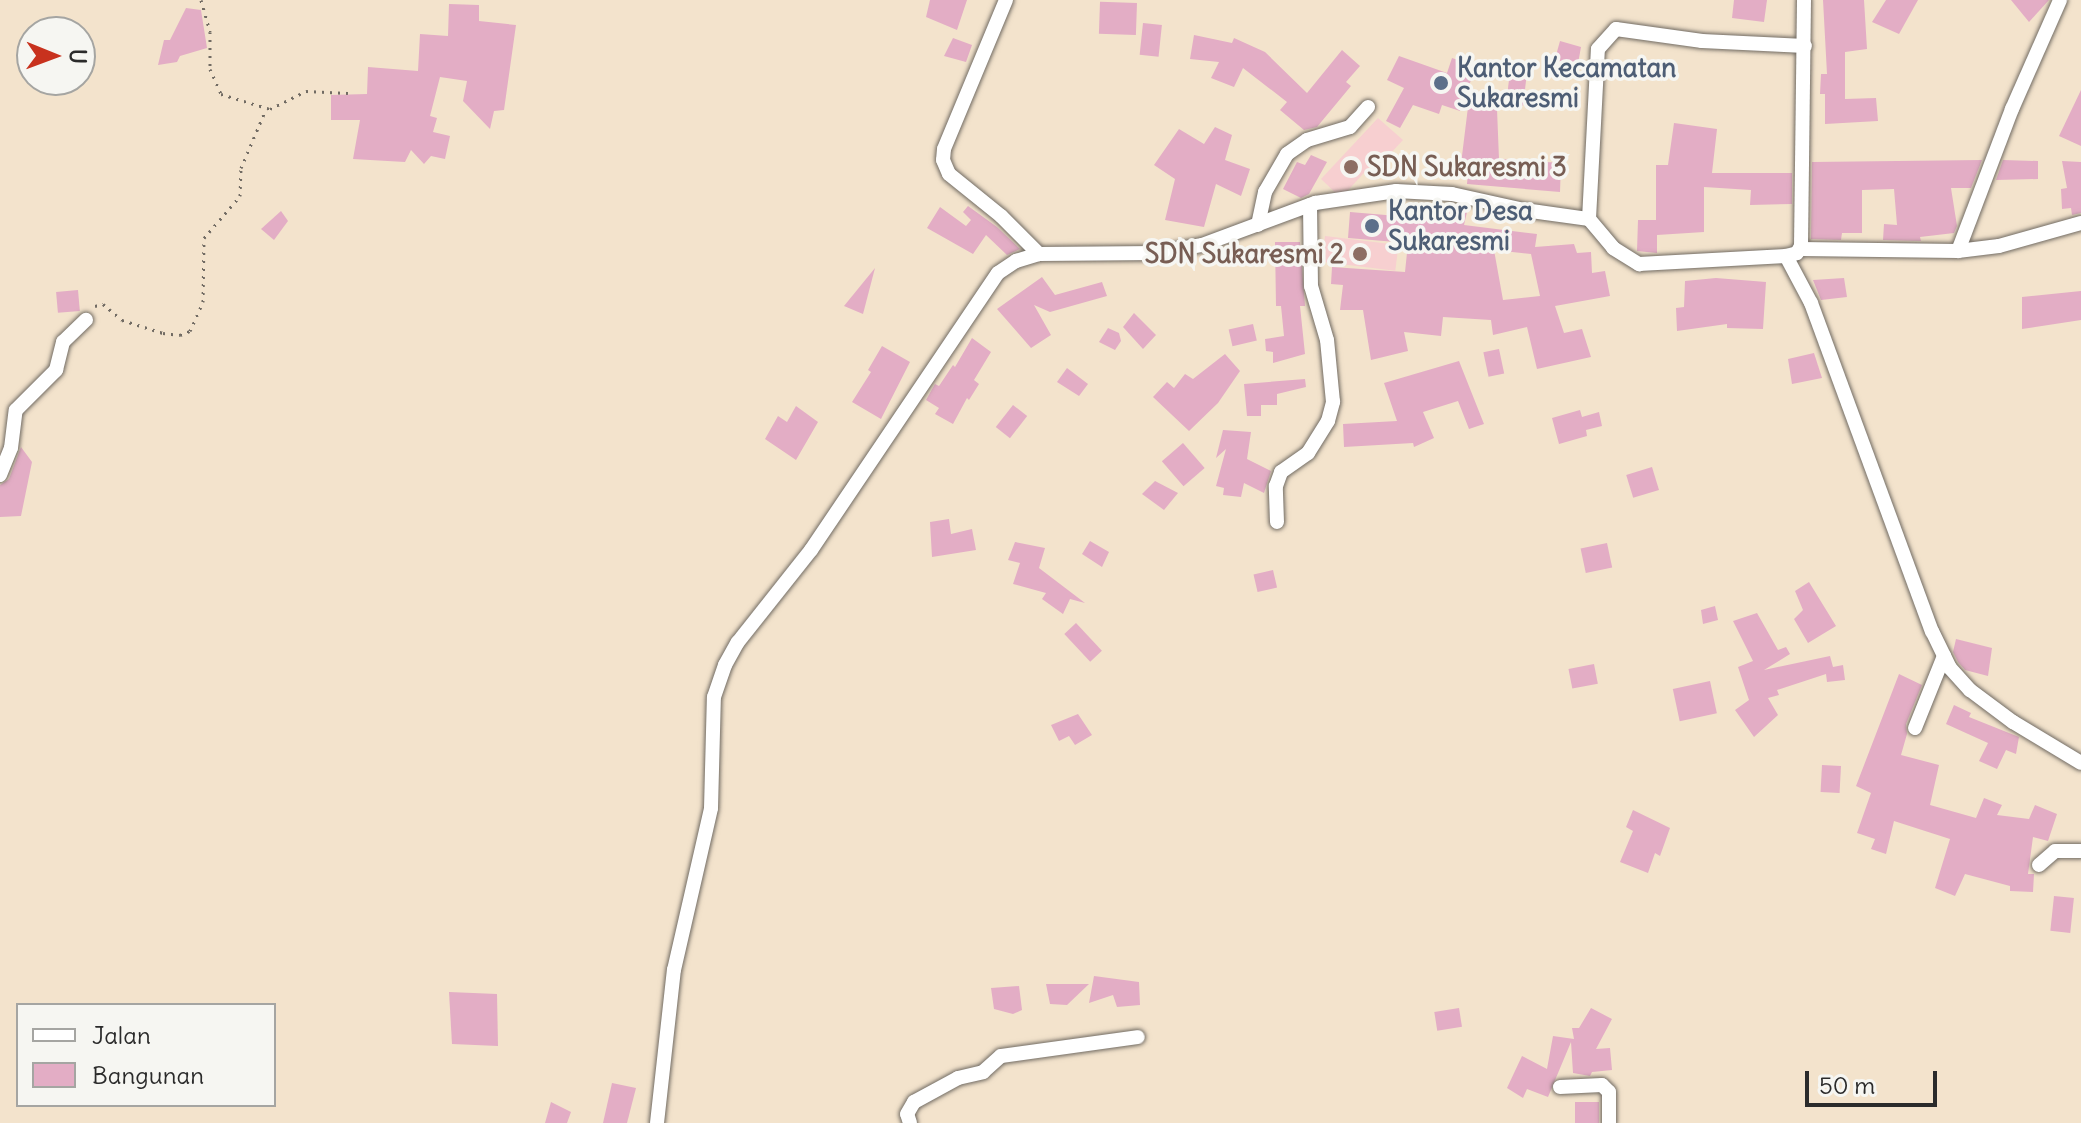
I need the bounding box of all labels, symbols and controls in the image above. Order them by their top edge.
north arrow [16,16,96,96]
text: U [64,49,92,64]
place label: Kantor Kecamatan Sukaresmi [1457,52,1676,114]
marker: Kantor Kecamatan Sukaresmi [1432,74,1450,92]
place label: SDN Sukaresmi 3 [1367,151,1567,183]
marker: SDN Sukaresmi 3 [1342,158,1360,176]
place label: Kantor Desa Sukaresmi [1388,195,1533,256]
marker: Kantor Desa Sukaresmi [1363,217,1381,235]
place label: SDN Sukaresmi 2 [1145,238,1344,270]
marker: SDN Sukaresmi 2 [1351,245,1369,263]
legend [16,1003,276,1107]
text: Jalan [92,1020,151,1050]
scale bar [1809,1055,1941,1105]
text: Bangunan [92,1060,204,1090]
text: 50 m [1819,1070,1875,1100]

